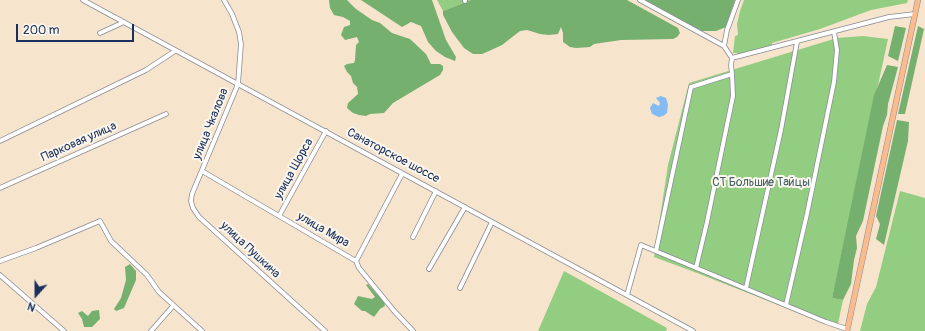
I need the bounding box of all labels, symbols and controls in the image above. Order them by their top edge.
scale bar [18,16,136,42]
text: 200 m [23,23,59,38]
street label: улица Чкалова [190,86,232,162]
street label: Парковая улица [39,119,119,165]
street label: Санаторское шоссе [344,125,442,187]
street label: улица Щорса [271,136,317,202]
park label: СТ Большие Тайцы [712,176,810,190]
street label: улица Мира [294,209,352,251]
street label: улица Пушкина [217,219,283,281]
north arrow [16,275,56,315]
text: N [26,299,37,314]

